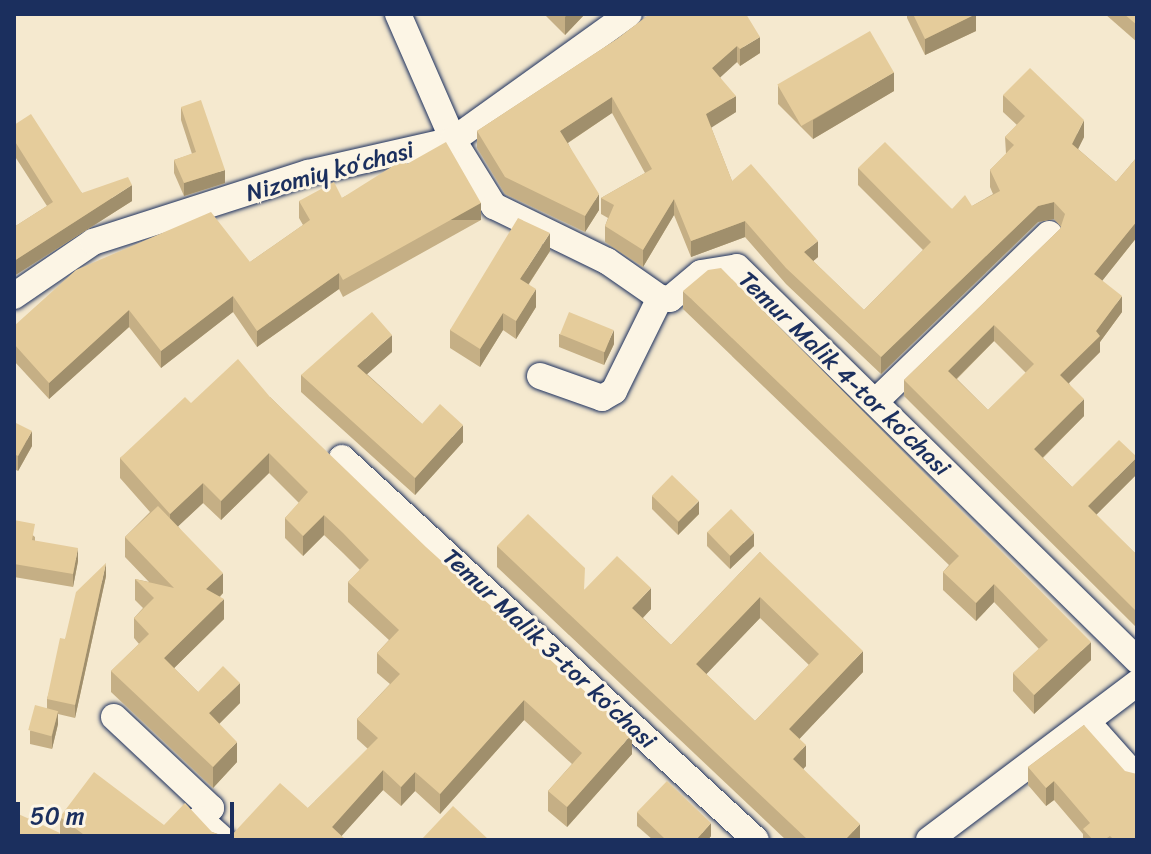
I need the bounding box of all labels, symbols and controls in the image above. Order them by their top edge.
street label: Nizomiy koʻchasi [243,136,417,208]
street label: Temur Malik 4-tor koʻchasi [733,266,955,482]
street label: Temur Malik 3-tor koʻchasi [437,543,661,755]
scale bar [20,786,238,836]
text: 50 m [30,795,85,837]

